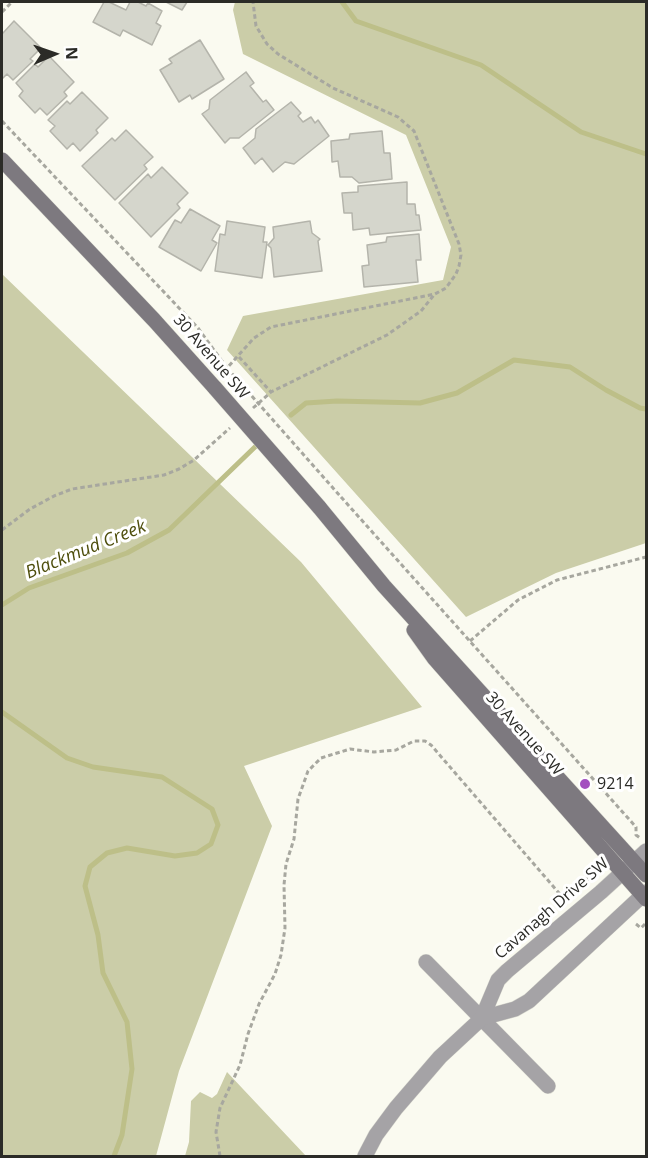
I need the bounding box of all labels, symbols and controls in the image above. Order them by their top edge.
north arrow [24,24,84,84]
text: N [61,46,83,60]
street label: 30 Avenue SW [169,311,253,403]
water label: Blackmud Creek [23,516,149,584]
street label: 30 Avenue SW [481,688,567,780]
place label: 9214 [597,774,634,794]
marker: 9214 [578,777,592,791]
street label: Cavanagh Drive SW [491,854,613,964]

